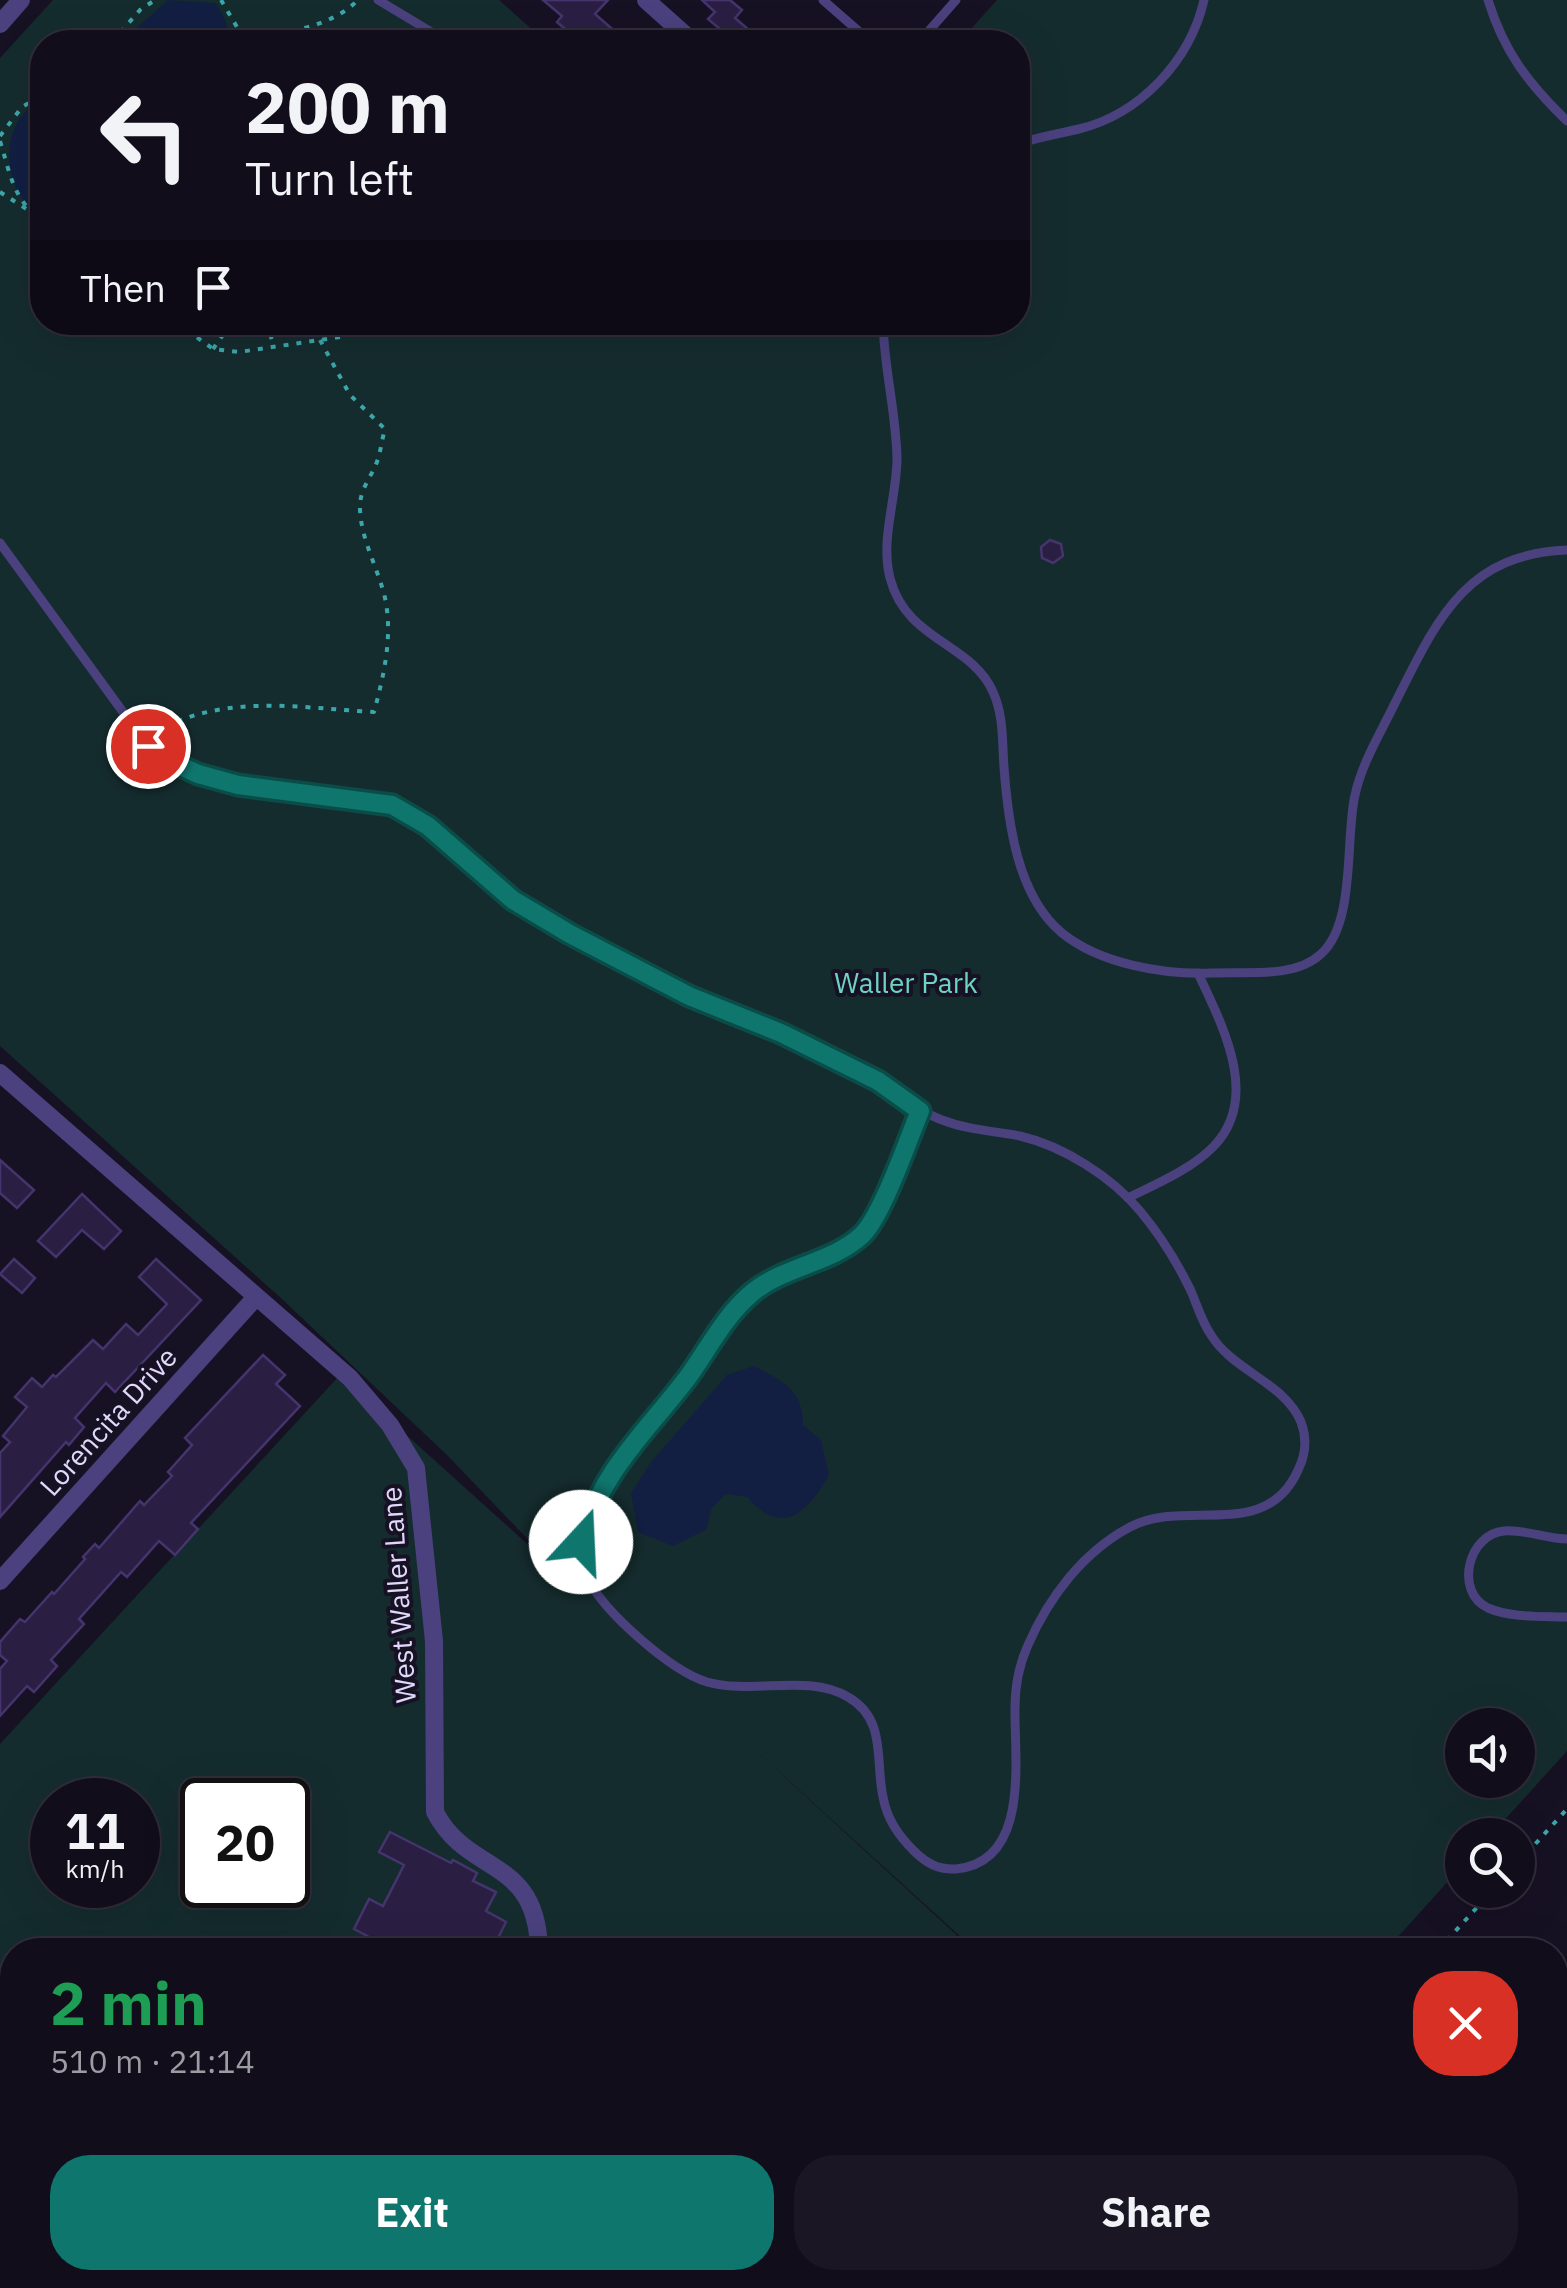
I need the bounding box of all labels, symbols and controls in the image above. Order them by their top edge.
text: 200 m [245,61,450,152]
icon: left [80,70,210,200]
text: Turn left [245,149,414,207]
icon: arrive [186,260,241,315]
text: Then [80,263,166,312]
pin [106,704,191,789]
icon: arrive [121,719,176,774]
park label: Waller Park [834,964,978,1001]
street label: Lorencita Drive [31,1339,185,1503]
street label: West Waller Lane [372,1485,424,1705]
position arrow [529,1490,633,1594]
map controls [1445,1708,1535,1908]
button: sound [1445,1708,1535,1798]
speed limit sign: 20 [180,1778,310,1908]
text: 11 [65,1798,125,1863]
button: search [1445,1818,1535,1908]
text: km/h [66,1852,124,1885]
text: 2 min [50,1963,207,2042]
button: close [1413,1971,1518,2076]
text: 510 m · 21:14 [50,2040,255,2082]
button: Exit [50,2155,774,2270]
button: Share [794,2155,1518,2270]

